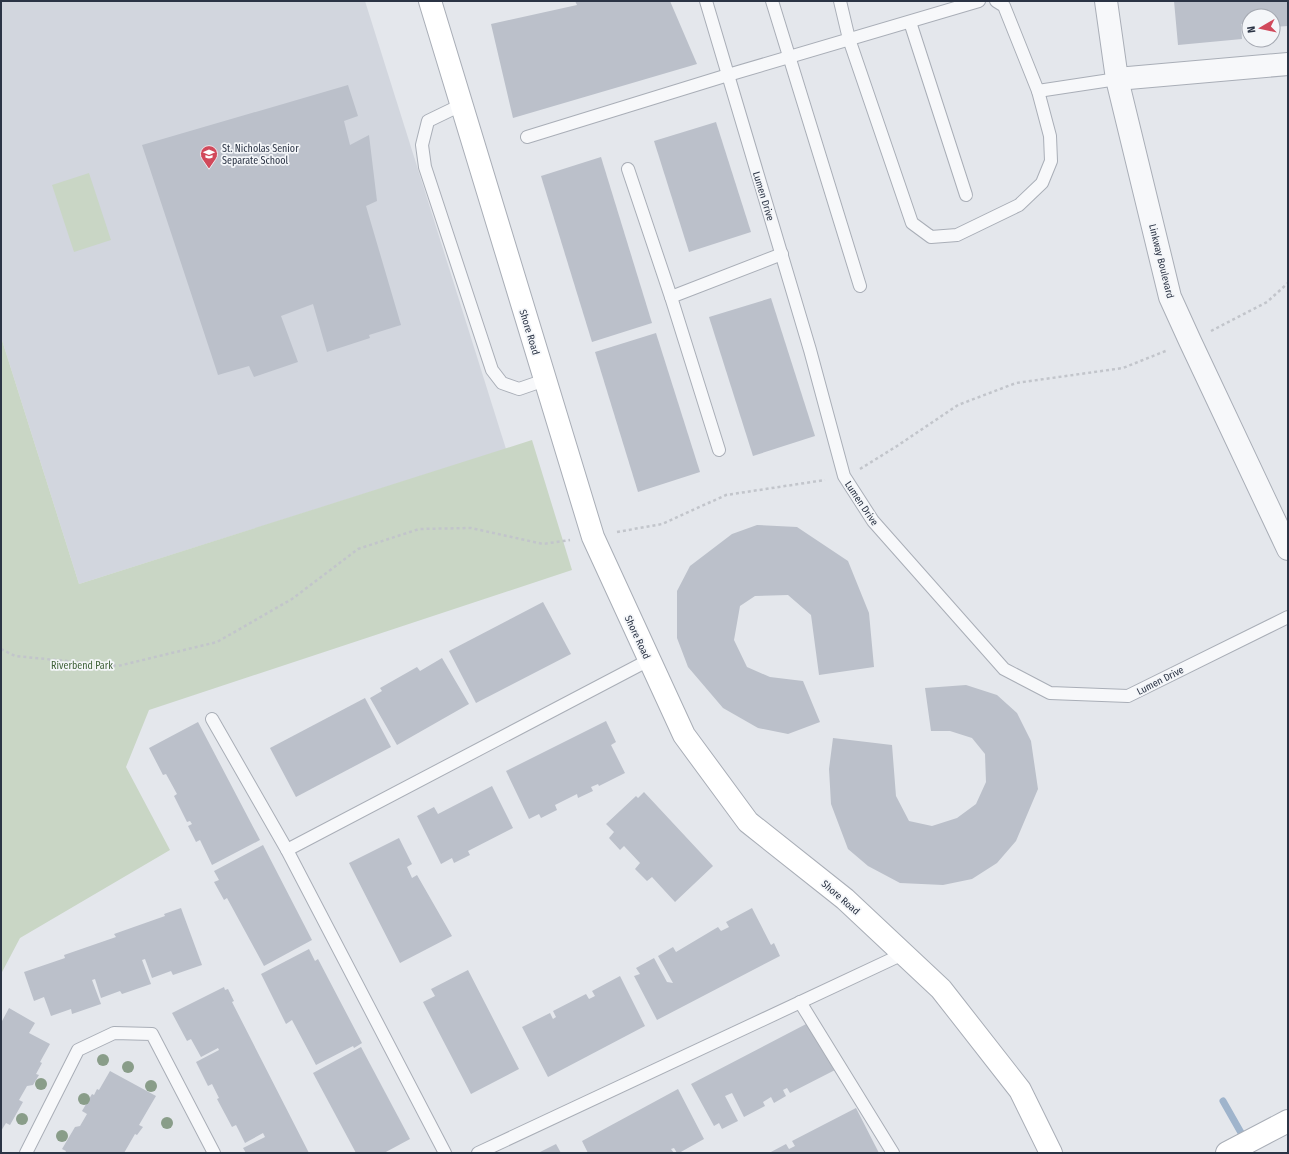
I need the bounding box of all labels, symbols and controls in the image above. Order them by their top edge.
north arrow [1241,8,1281,48]
text: N [1245,25,1259,34]
place label: St. Nicholas Senior Separate School [222,143,299,167]
school or university icon: St. Nicholas Senior Separate School [199,144,219,169]
street label: Lumen Drive [750,170,776,222]
street label: Linkway Boulevard [1146,223,1176,300]
street label: Shore Road [516,308,542,356]
street label: Lumen Drive [842,479,880,528]
street label: Shore Road [622,614,652,661]
park label: Riverbend Park [51,660,113,672]
street label: Lumen Drive [1135,664,1186,698]
street label: Shore Road [819,878,862,918]

